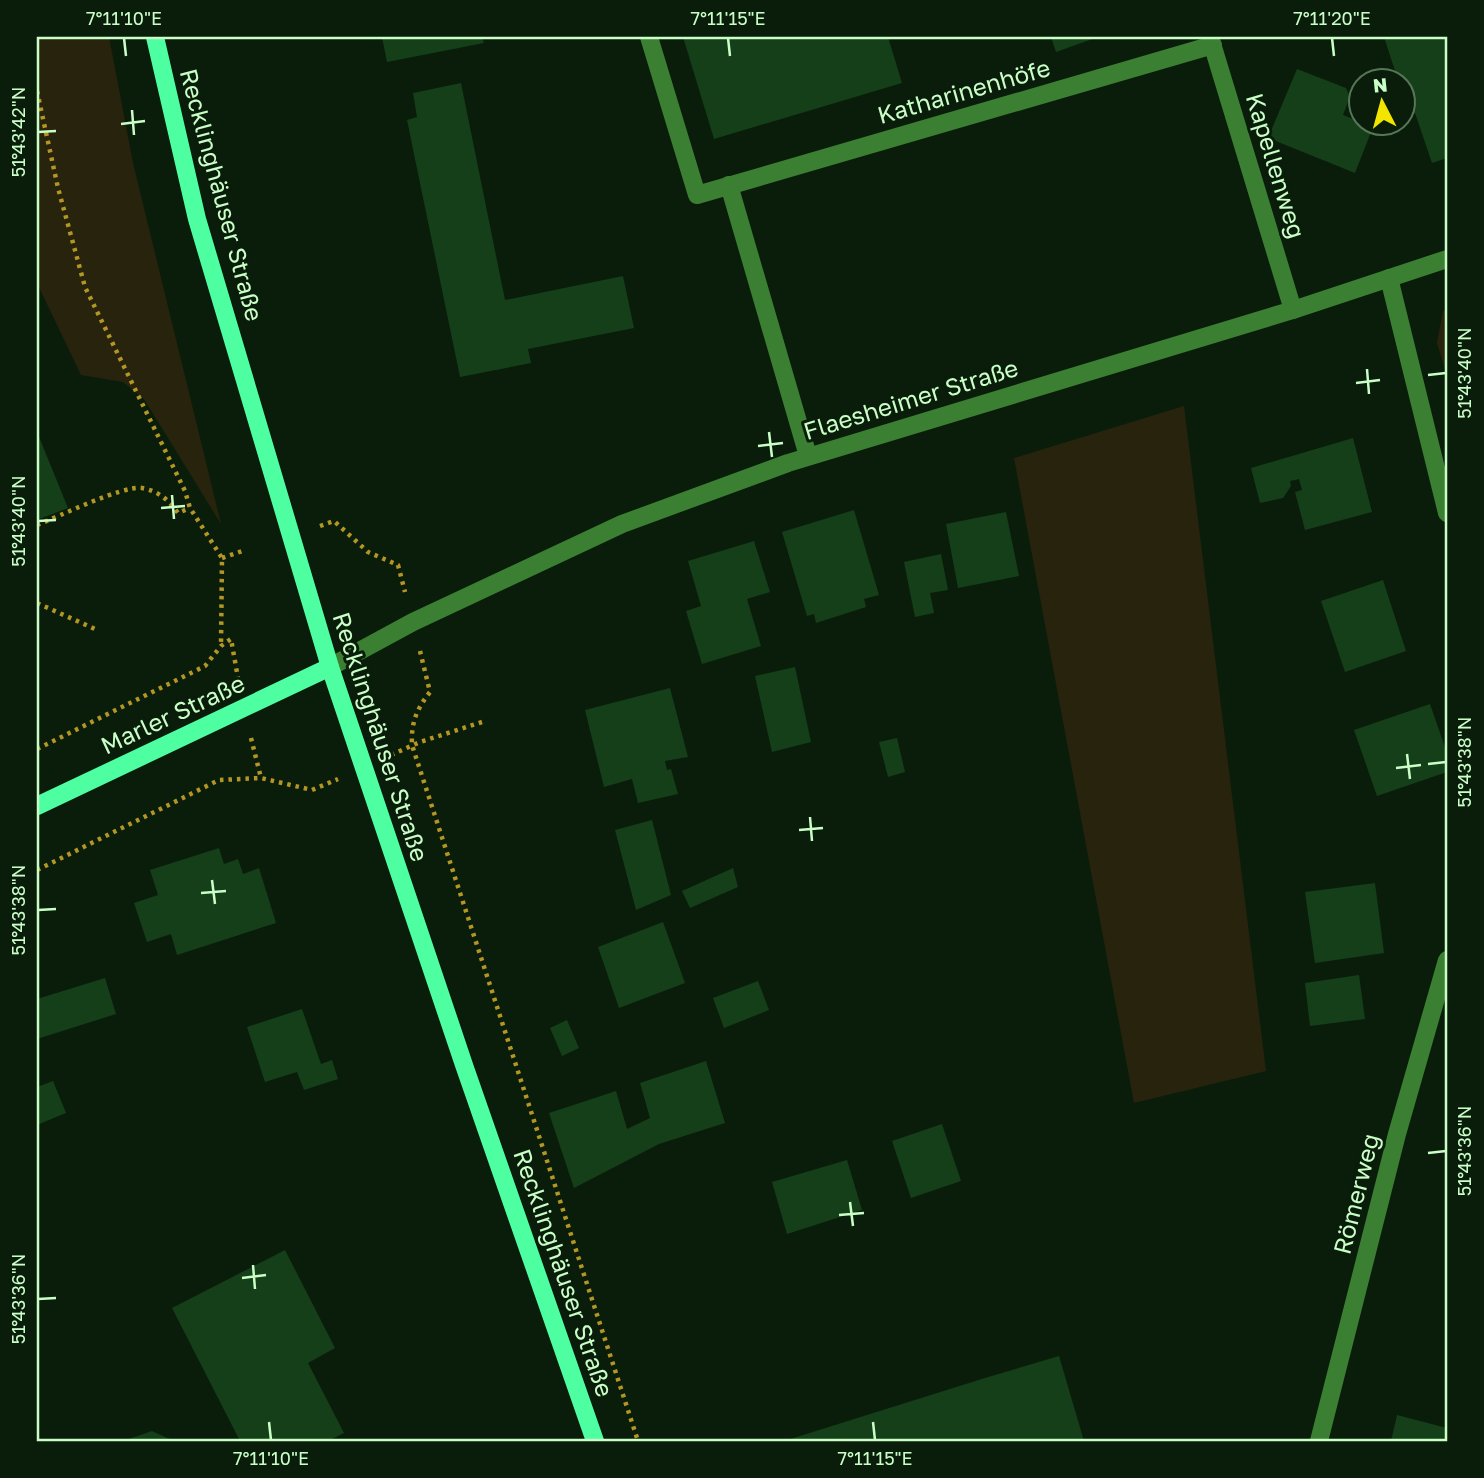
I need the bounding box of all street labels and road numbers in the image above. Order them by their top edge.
street label: Katharinenhöfe [874,52,1053,129]
street label: Recklinghäuser Straße [175,65,270,324]
street label: Kapellenweg [1241,90,1312,242]
street label: Flaesheimer Straße [800,352,1021,445]
street label: Recklinghäuser Straße [327,608,435,865]
street label: Marler Straße [96,668,249,760]
street label: Römerweg [1327,1130,1385,1257]
street label: Recklinghäuser Straße [508,1145,620,1400]

